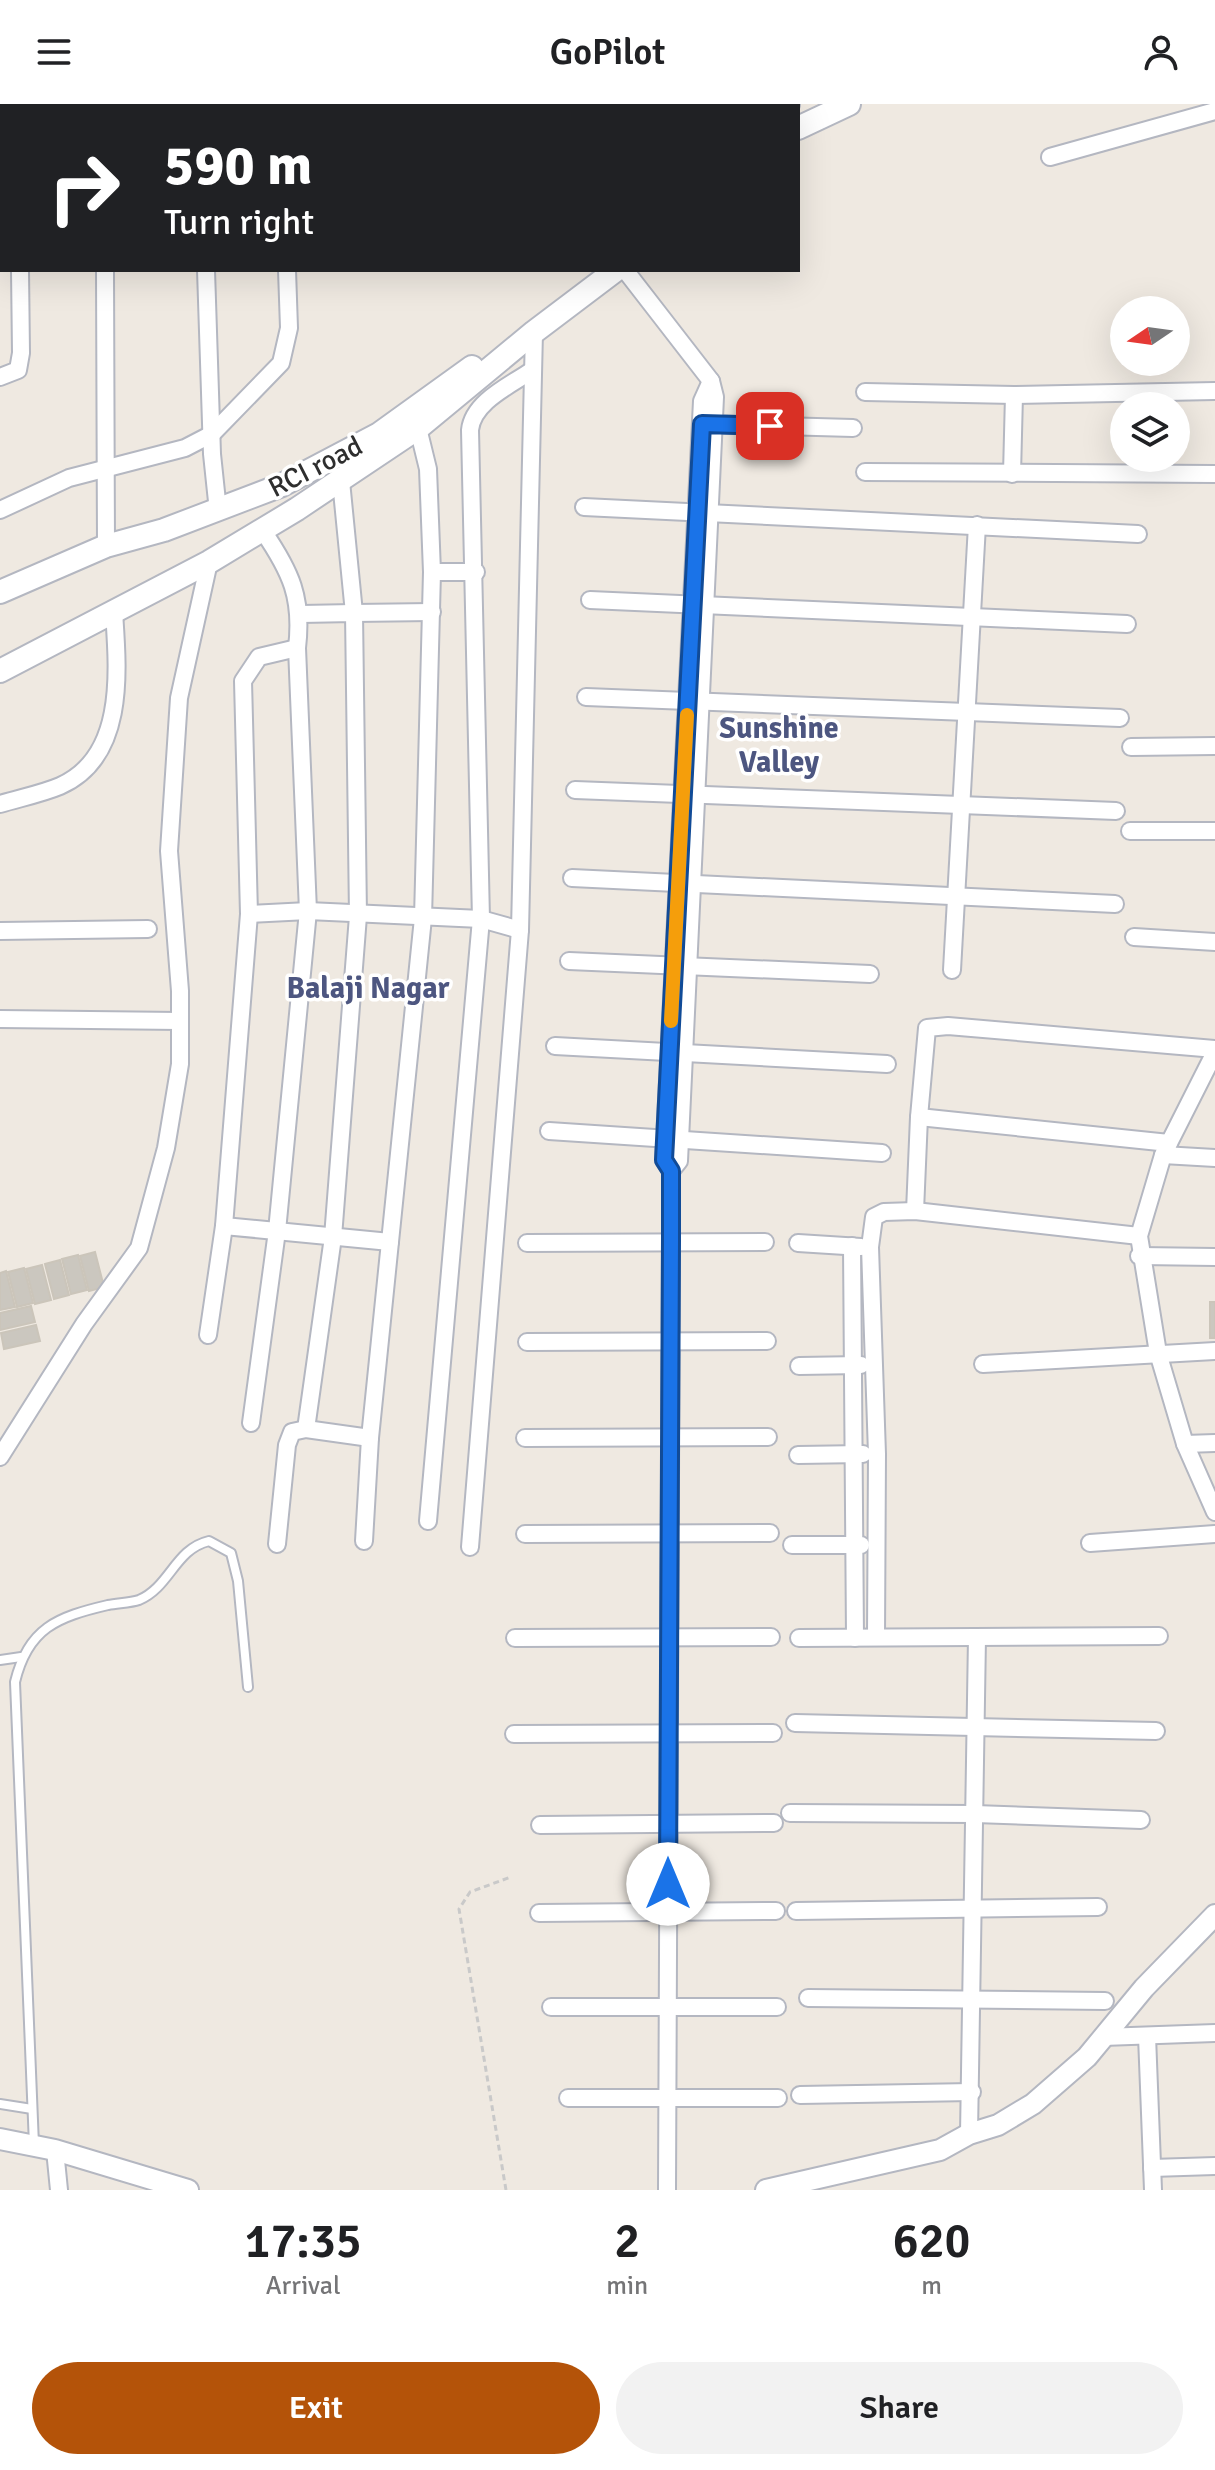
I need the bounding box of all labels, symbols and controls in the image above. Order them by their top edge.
icon: menu [32,30,76,74]
text: GoPilot [550,30,665,75]
icon: person [1139,30,1183,74]
text: 590 m [164,131,312,200]
icon: right [32,136,136,240]
text: Turn right [164,200,314,245]
north arrow [1110,296,1190,376]
map controls [1110,296,1190,472]
pin [736,392,804,460]
button: layers [1110,392,1190,472]
icon: arrive [748,404,792,448]
street label: RCI road [263,429,368,505]
district label: Sunshine Valley [719,710,839,781]
district label: Balaji Nagar [286,970,450,1007]
position arrow [626,1842,710,1926]
text: 17:35 [245,2212,362,2271]
text: 2 [614,2212,640,2271]
text: 620 [893,2212,970,2271]
text: Arrival [266,2270,341,2302]
text: min [606,2270,648,2302]
text: m [921,2270,942,2302]
button: Exit [32,2362,600,2454]
button: Share [616,2362,1183,2454]

